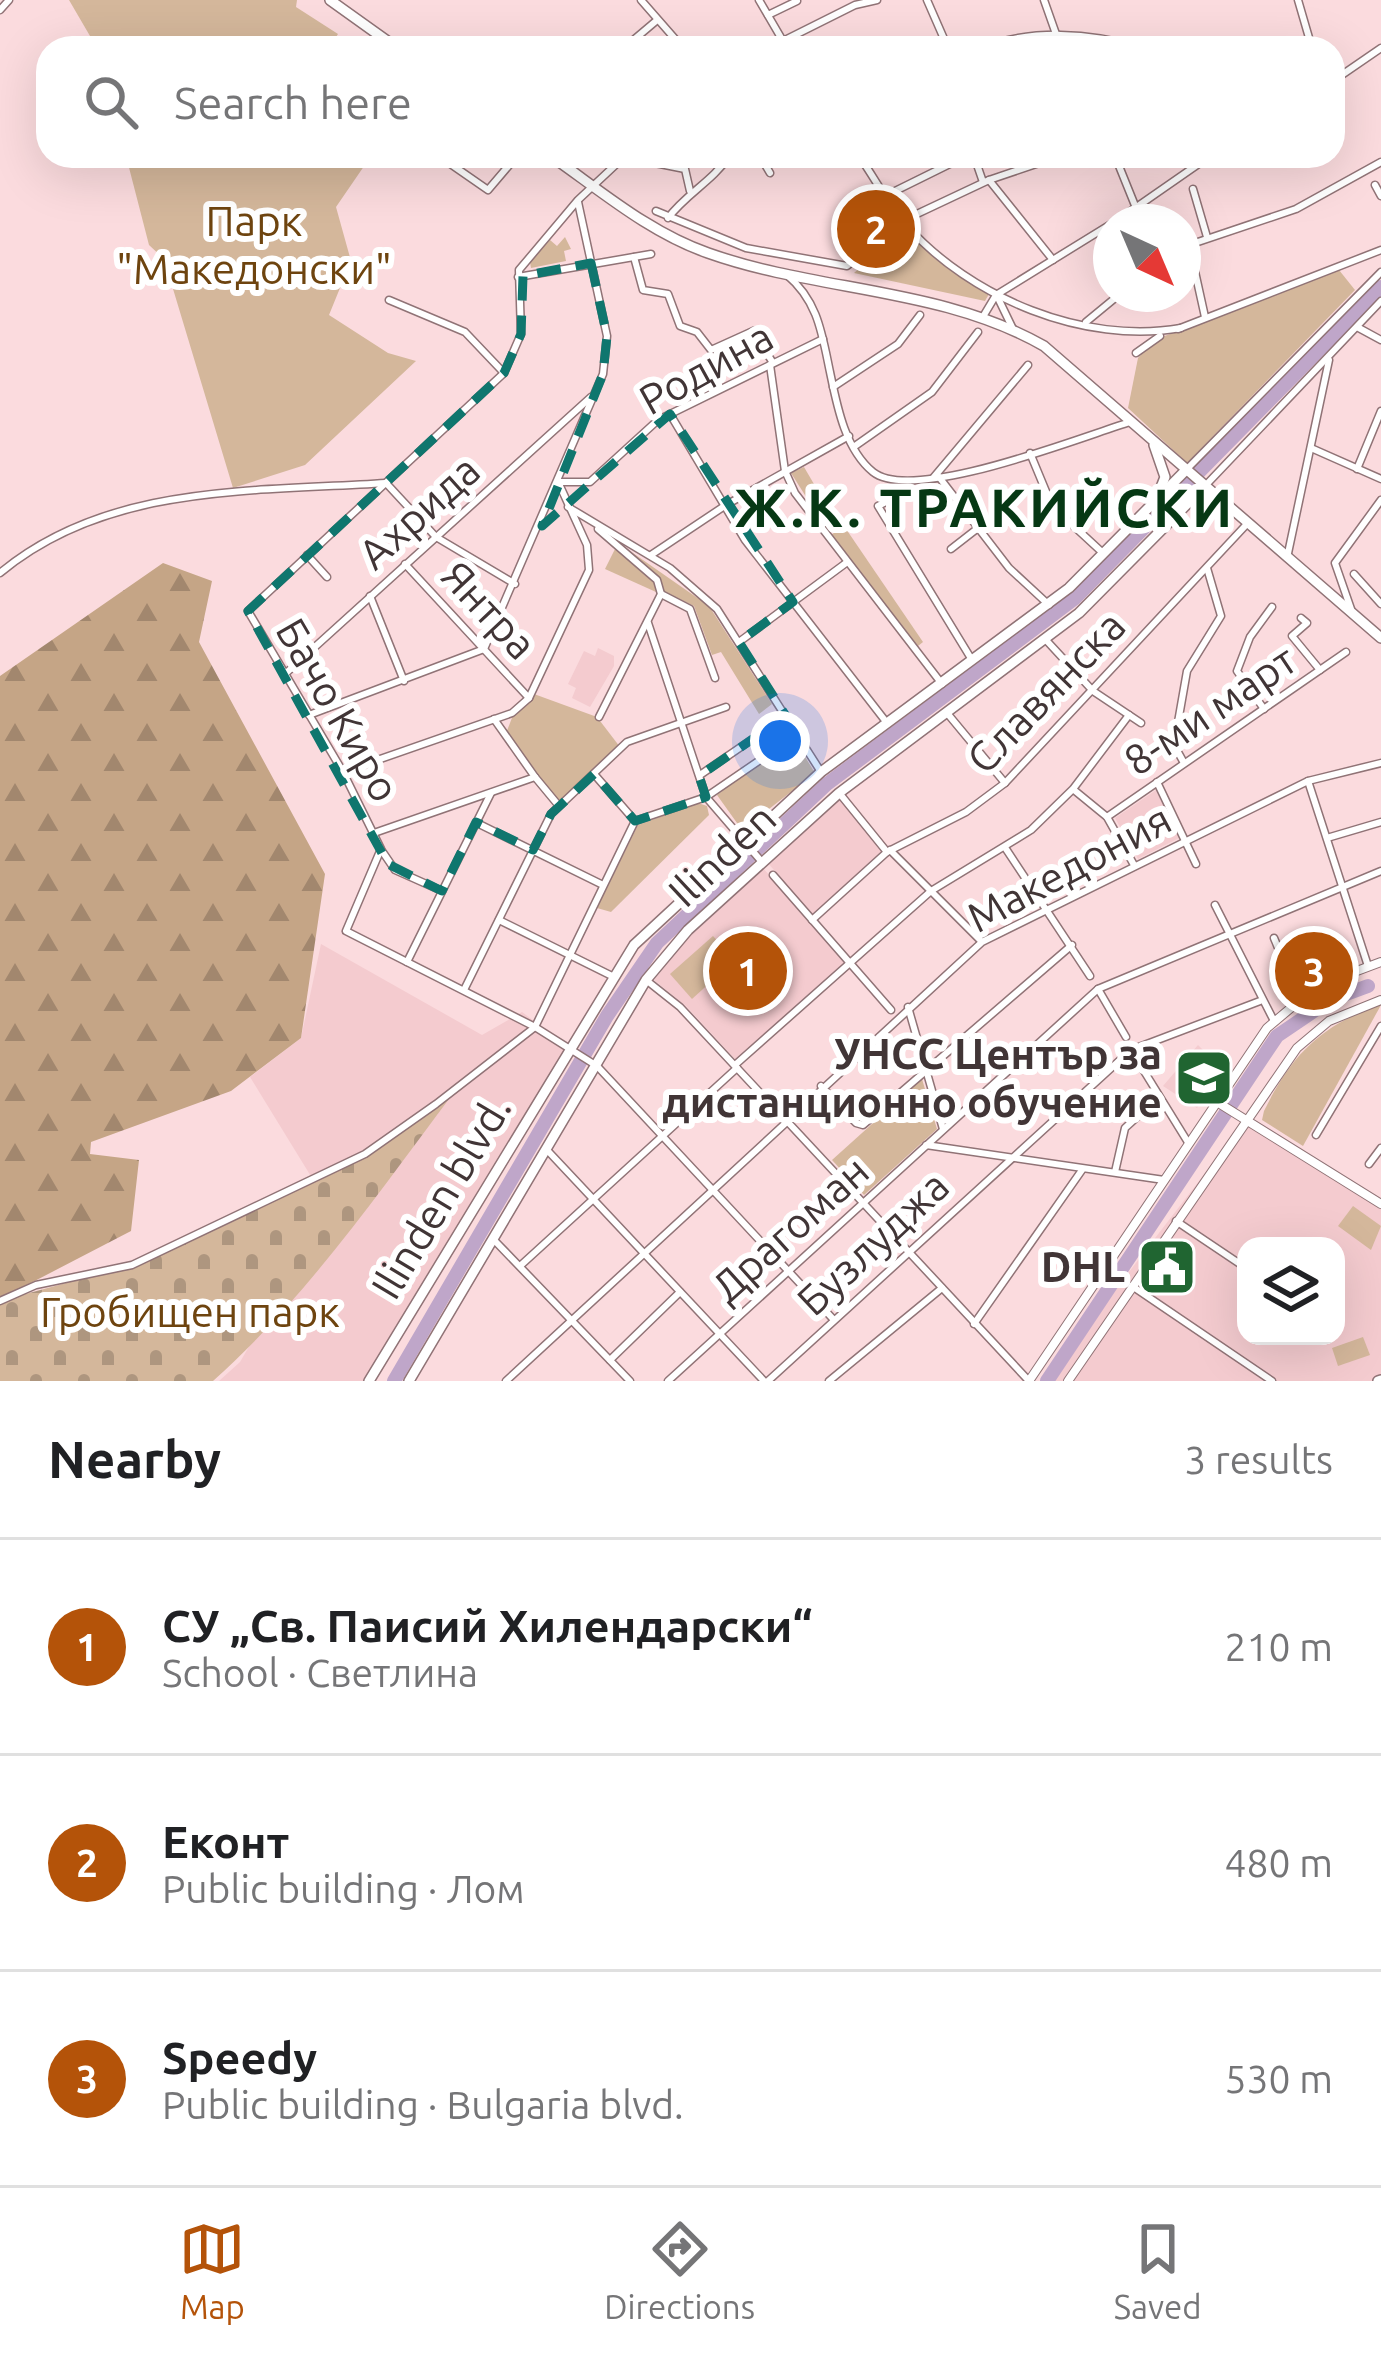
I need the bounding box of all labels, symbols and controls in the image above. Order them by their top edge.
search box [36,36,1345,168]
icon: search [78,69,144,135]
text: Search here [174,77,412,128]
pin: 2 [837,184,915,274]
park label: Парк "Македонски" [116,197,392,292]
north arrow [1093,204,1201,312]
street label: Родина [631,312,780,423]
street label: Ахрида [349,446,488,578]
district label: Ж.К. ТРАКИЙСКИ [735,477,1235,537]
street label: Янтра [433,551,546,668]
street label: Славянска [957,601,1134,782]
street label: Бачо Киро [267,610,410,810]
street label: 8-ми март [1115,635,1304,784]
your location [750,711,810,771]
street label: Ilinden [659,794,784,915]
street label: Македония [959,794,1178,941]
pin: 1 [709,926,787,1016]
pin: 3 [1275,926,1353,1016]
place label: УНСС Център за дистанционно обучение [662,1030,1162,1125]
school or university icon: УНСС Център за дистанционно обучение [1173,1047,1235,1109]
street label: Ilinden blvd. [362,1087,519,1307]
street label: Драгоман [702,1146,877,1311]
street label: Бузлуджа [788,1161,958,1324]
public building icon: DHL [1136,1236,1198,1298]
map controls [1237,1237,1345,1345]
button: layers [1237,1237,1345,1345]
place label: DHL [1041,1243,1125,1290]
park label: Гробищен парк [40,1288,340,1335]
text: Nearby [48,1430,221,1488]
text: 3 results [1184,1438,1333,1481]
text: СУ „Св. Паисий Хилендарски“ [162,1600,812,1651]
text: 1 [76,1625,98,1668]
text: 210 m [1224,1625,1333,1668]
text: School · Светлина [162,1651,478,1694]
text: Еконт [162,1816,289,1867]
text: 2 [76,1841,98,1884]
text: 480 m [1224,1841,1333,1884]
text: Public building · Лом [162,1867,525,1910]
text: Speedy [162,2032,317,2083]
text: 3 [76,2057,98,2100]
text: 530 m [1224,2057,1333,2100]
text: Public building · Bulgaria blvd. [162,2083,684,2126]
tab: Map [179,2216,245,2325]
tab: Directions [604,2216,755,2325]
tab: Saved [1114,2216,1202,2325]

